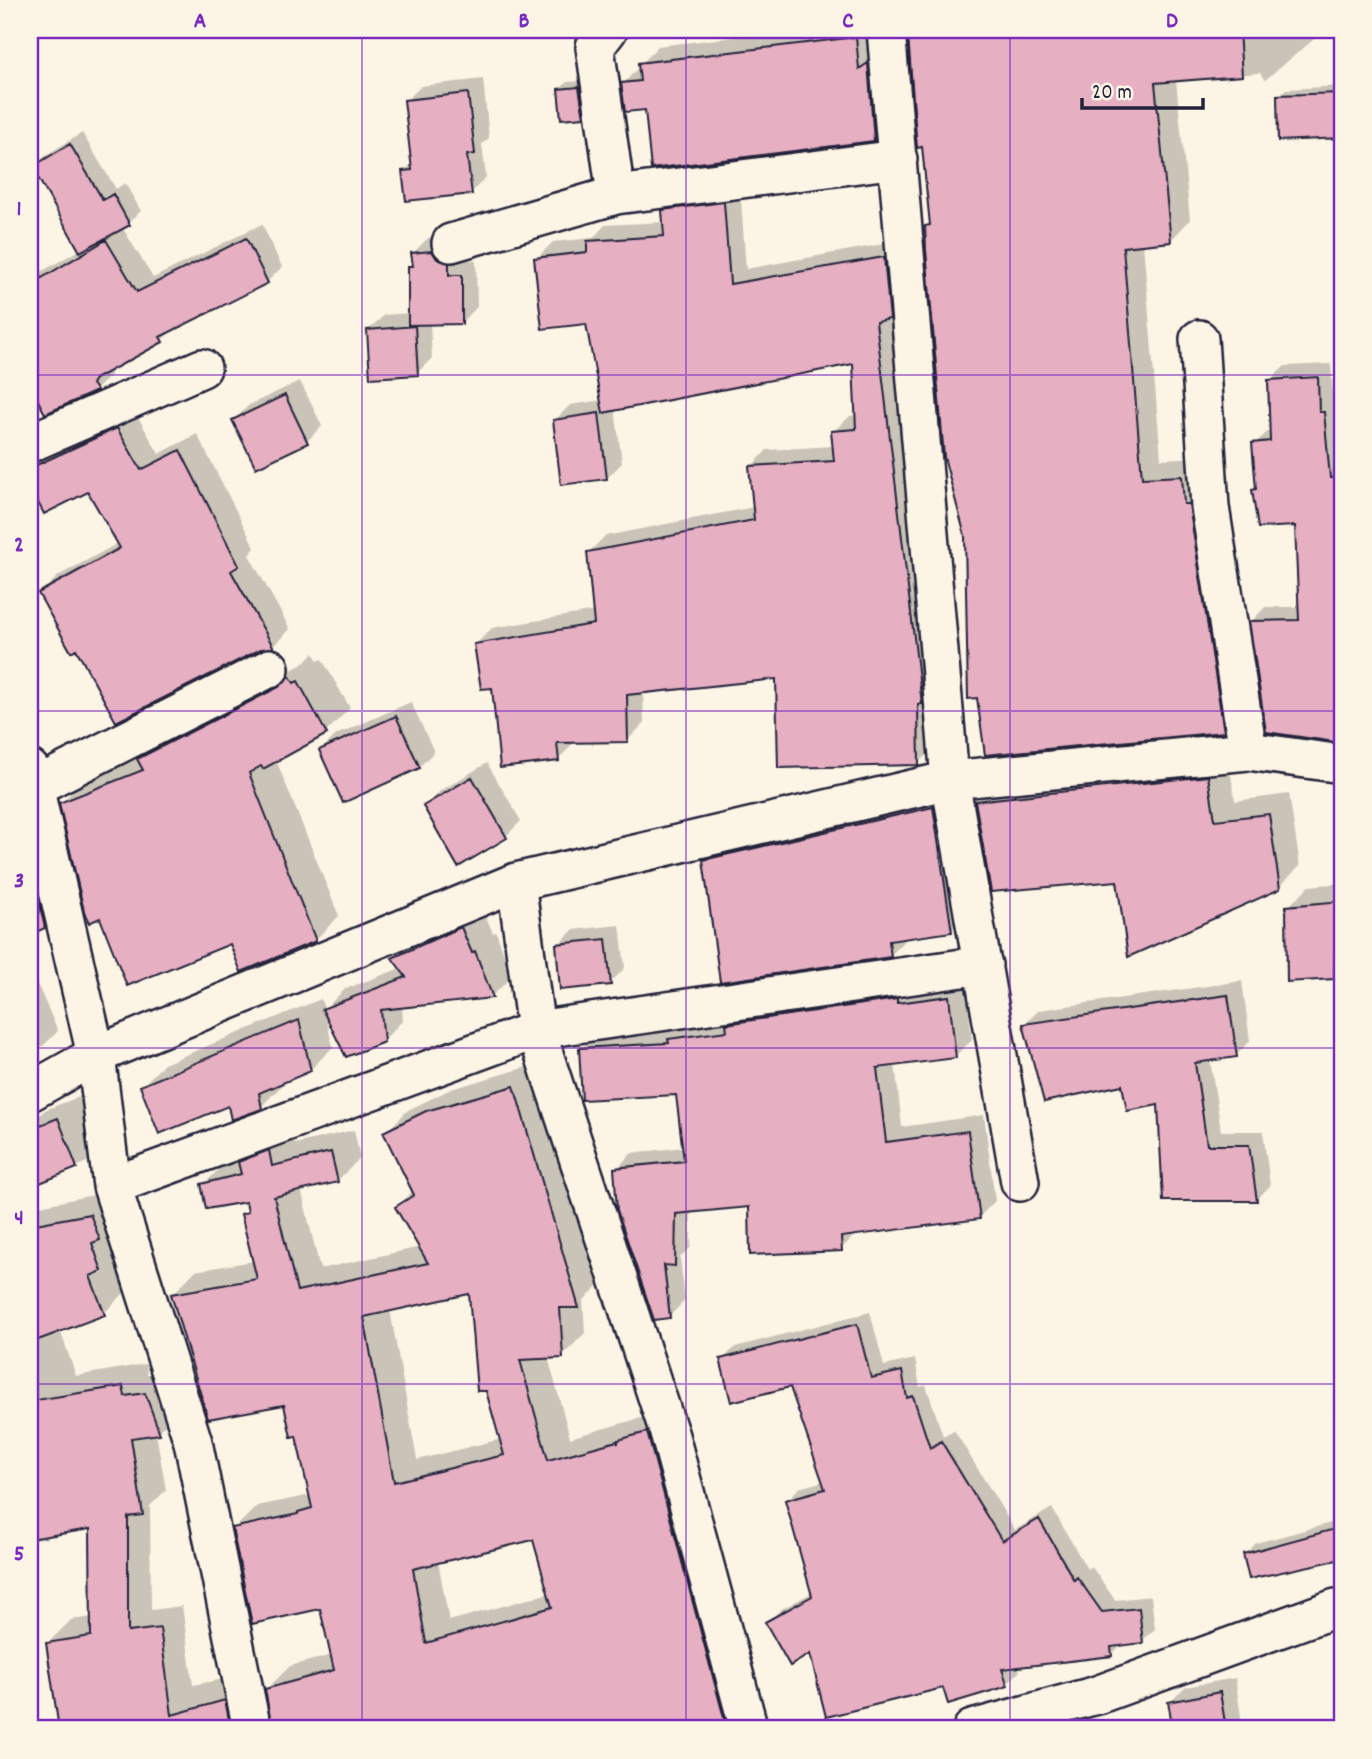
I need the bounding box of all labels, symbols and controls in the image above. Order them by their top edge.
text: A [194,6,206,39]
text: B [519,6,530,39]
text: C [842,6,854,39]
text: D [1166,6,1178,39]
scale bar [1082,66,1202,110]
text: 20 m [1092,79,1132,109]
text: 1 [16,194,22,227]
text: 2 [14,530,24,563]
text: 3 [14,866,24,899]
text: 4 [14,1203,24,1236]
text: 5 [14,1539,24,1572]

